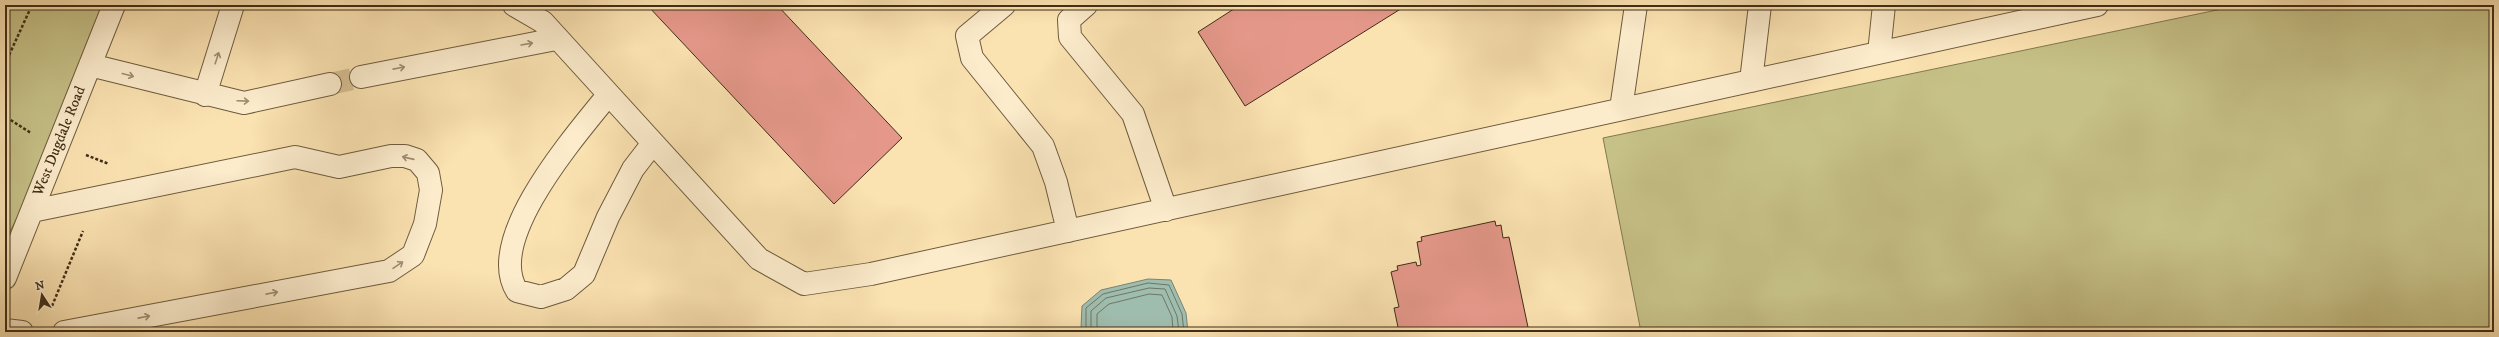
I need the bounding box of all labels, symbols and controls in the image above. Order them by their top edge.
one-way arrow [520,40,533,48]
one-way arrow [214,51,221,64]
one-way arrow [392,64,405,72]
one-way arrow [121,71,134,79]
street label: West Dugdale Road [28,83,90,200]
one-way arrow [236,97,249,105]
one-way arrow [402,153,415,161]
one-way arrow [392,261,404,269]
north arrow [22,275,62,315]
text: N [34,278,46,294]
one-way arrow [265,289,278,297]
one-way arrow [137,313,150,321]

